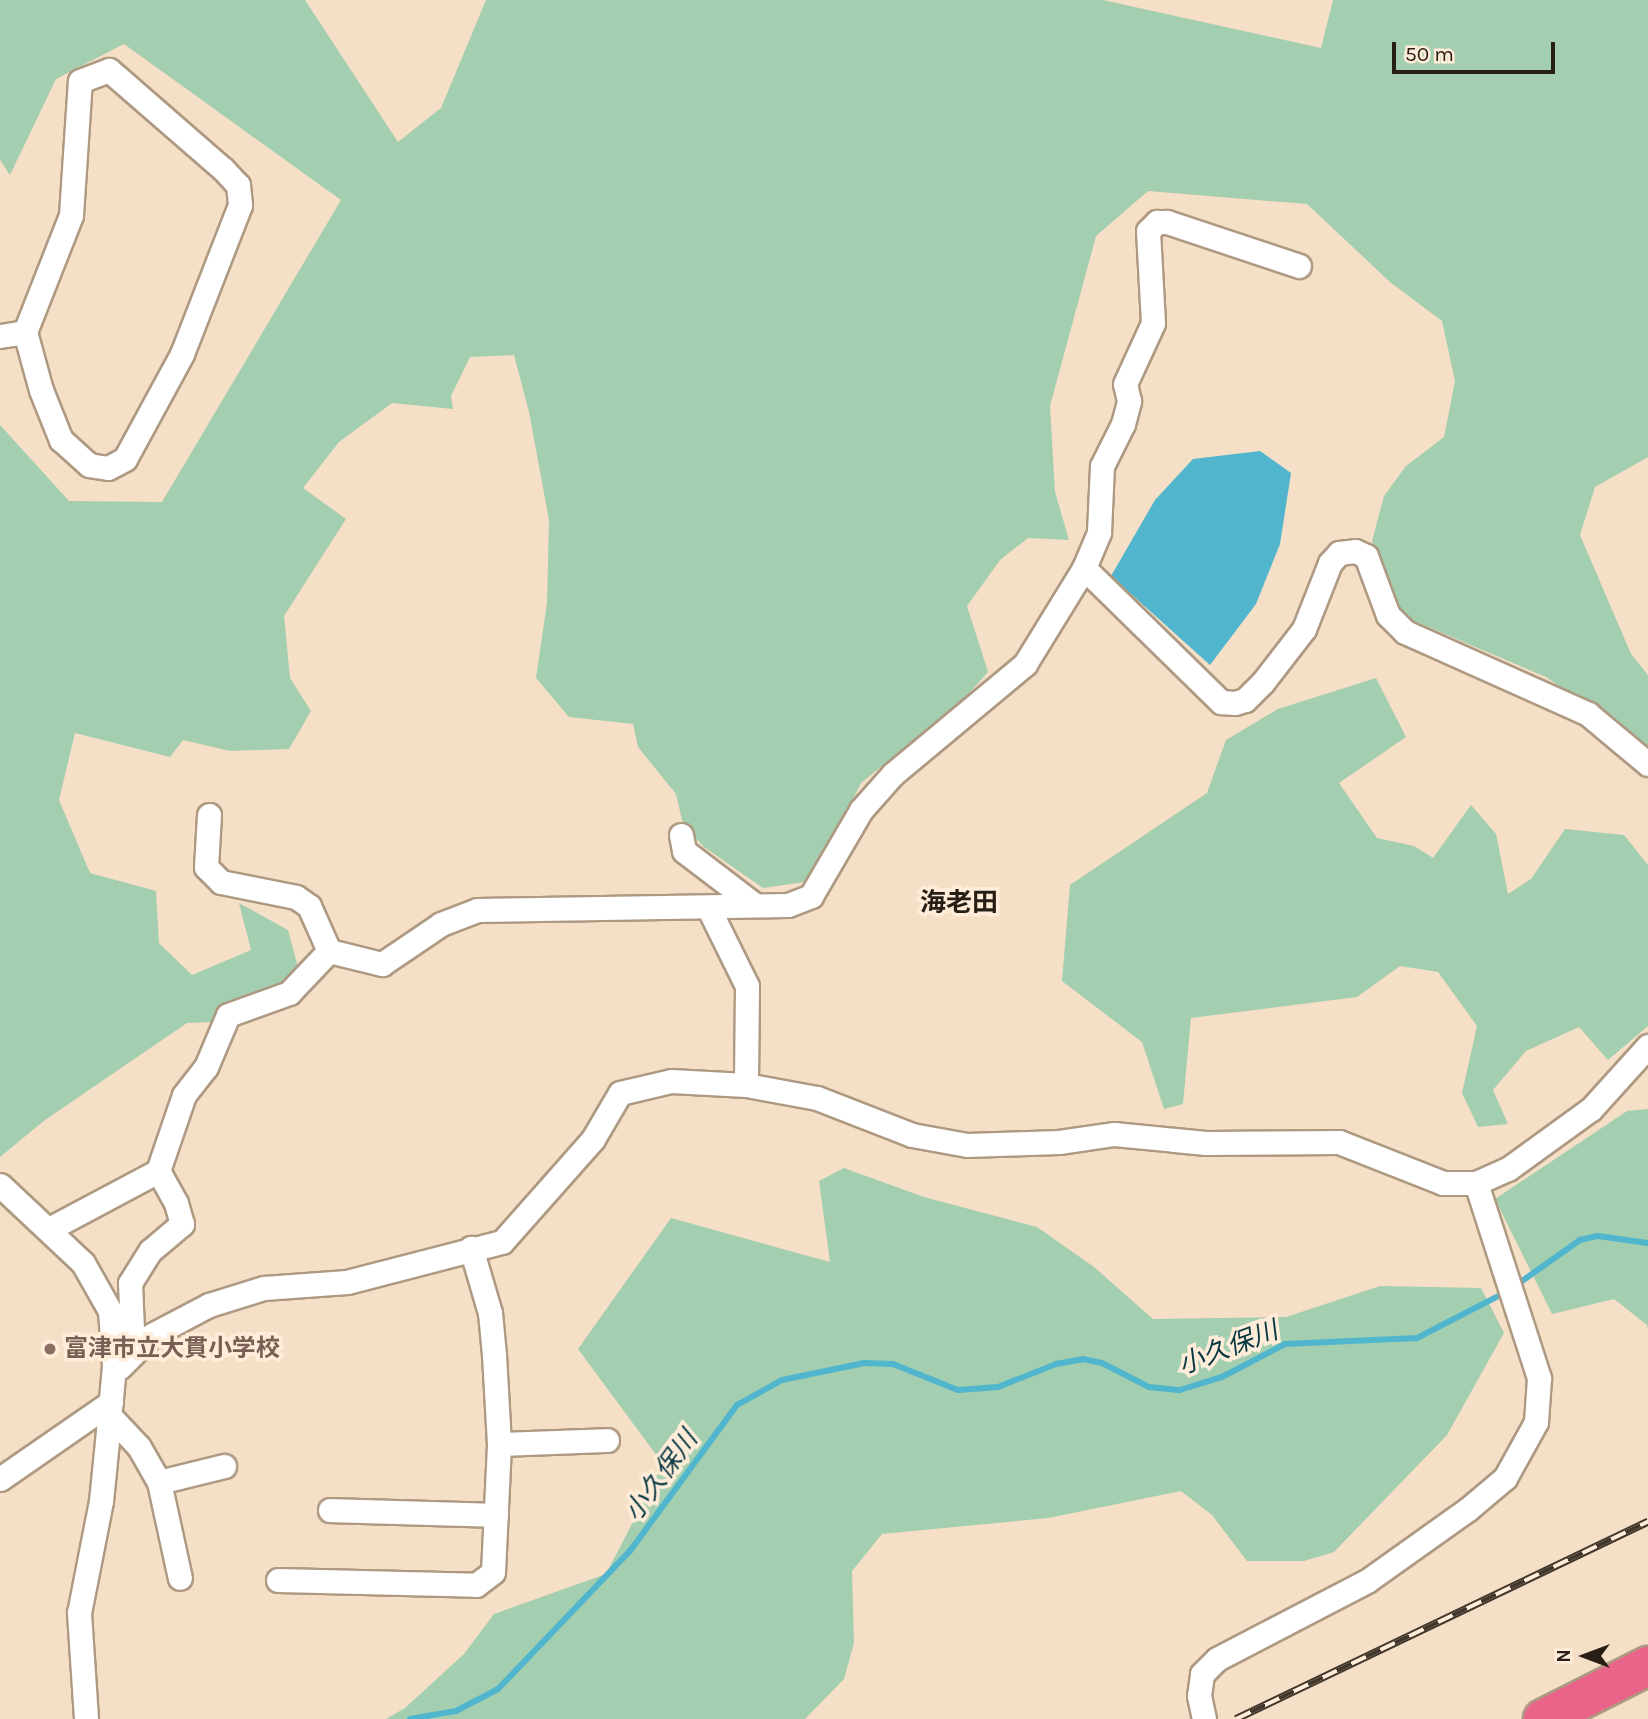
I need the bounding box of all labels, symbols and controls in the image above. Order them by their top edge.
scale bar [1396,28,1559,72]
text: 50 m [1405,42,1454,66]
district label: 海老田 [920,887,998,919]
water label: 小久保川 [1174,1315,1282,1381]
place label: 富津市立大貫小学校 [64,1335,280,1363]
marker: 富津市立大貫小学校 [42,1341,58,1357]
water label: 小久保川 [618,1425,704,1527]
north arrow [1550,1621,1620,1691]
text: N [1553,1649,1575,1663]

